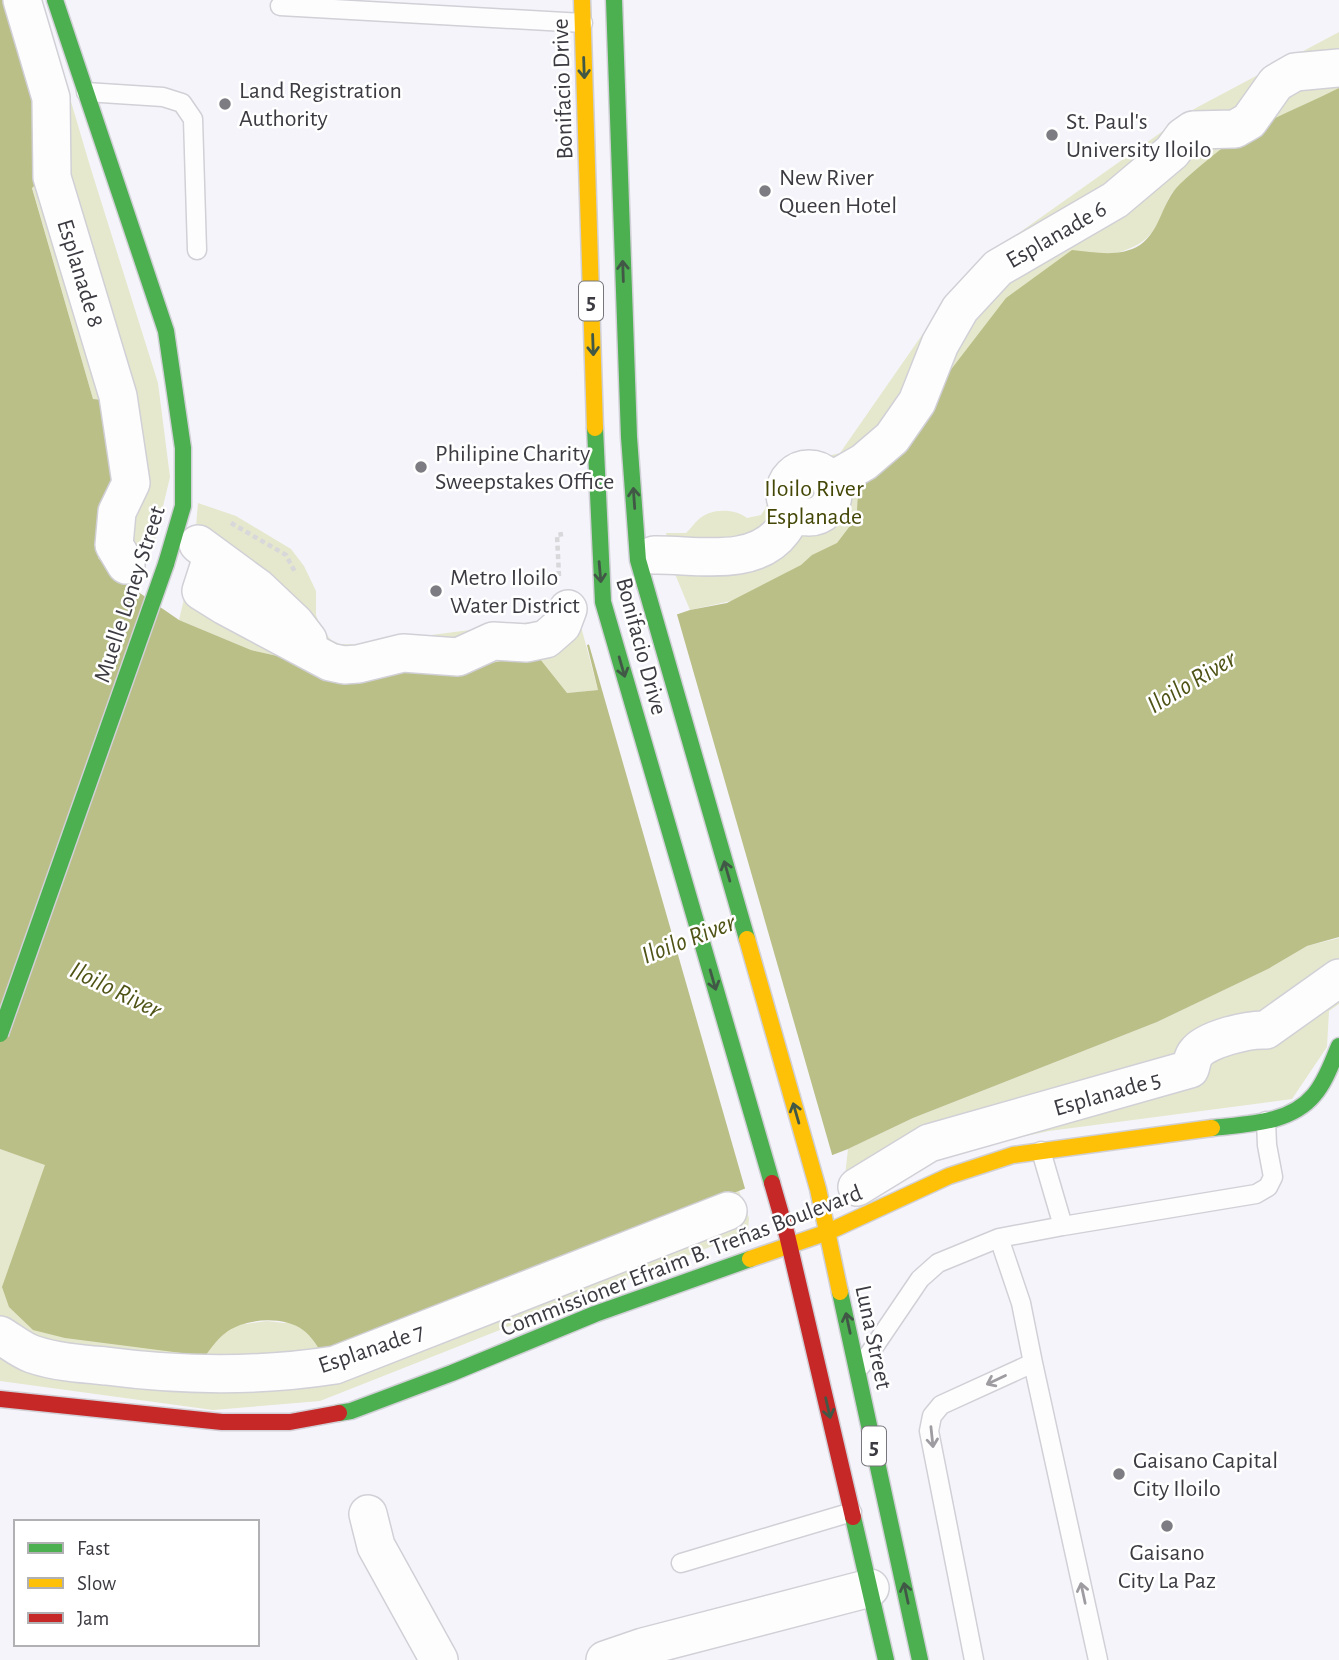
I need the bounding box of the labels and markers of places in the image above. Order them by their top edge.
place label: Land Registration Authority [239,79,402,131]
marker: Land Registration Authority [217,96,233,112]
place label: St. Paul's University Iloilo [1066,110,1212,162]
marker: St. Paul's University Iloilo [1044,127,1060,143]
place label: New River Queen Hotel [779,166,897,218]
marker: New River Queen Hotel [757,183,773,199]
place label: Philipine Charity Sweepstakes Office [435,442,614,494]
marker: Philipine Charity Sweepstakes Office [413,459,429,475]
place label: Metro Iloilo Water District [450,566,580,618]
marker: Metro Iloilo Water District [428,583,444,599]
place label: Gaisano Capital City Iloilo [1133,1449,1278,1501]
marker: Gaisano Capital City Iloilo [1111,1466,1127,1482]
marker: Gaisano City La Paz [1159,1518,1175,1534]
place label: Gaisano City La Paz [1118,1541,1216,1593]

